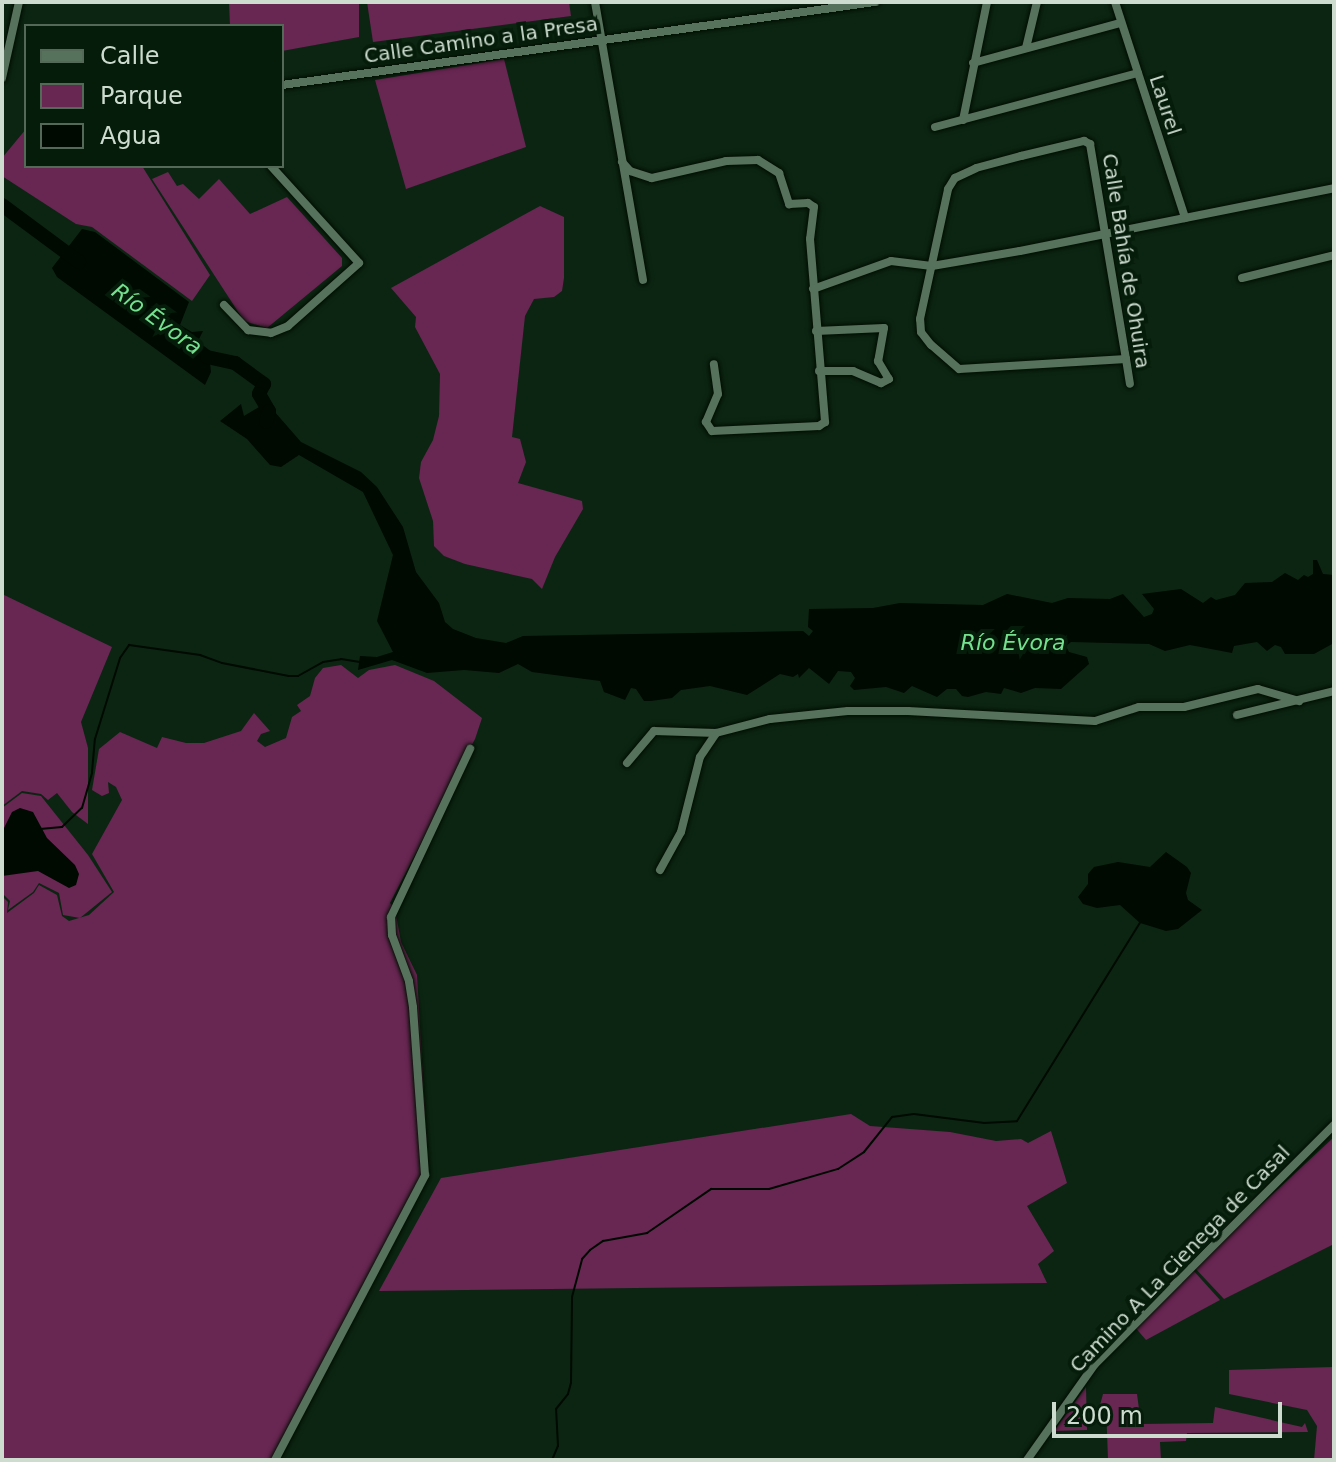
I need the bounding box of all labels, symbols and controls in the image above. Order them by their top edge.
street label: Calle Camino a la Presa [363,12,599,68]
legend [24,24,284,168]
text: Calle [100,42,160,70]
street label: Laurel [1144,72,1186,138]
text: Parque [100,82,183,110]
text: Agua [100,122,162,150]
street label: Calle Bahía de Ohuira [1097,152,1155,370]
water label: Río Évora [107,278,207,360]
water label: Río Évora [961,630,1065,656]
street label: Camino A La Cienega de Casal [1065,1141,1295,1377]
scale bar [1056,1386,1286,1436]
text: 200 m [1066,1402,1143,1430]

